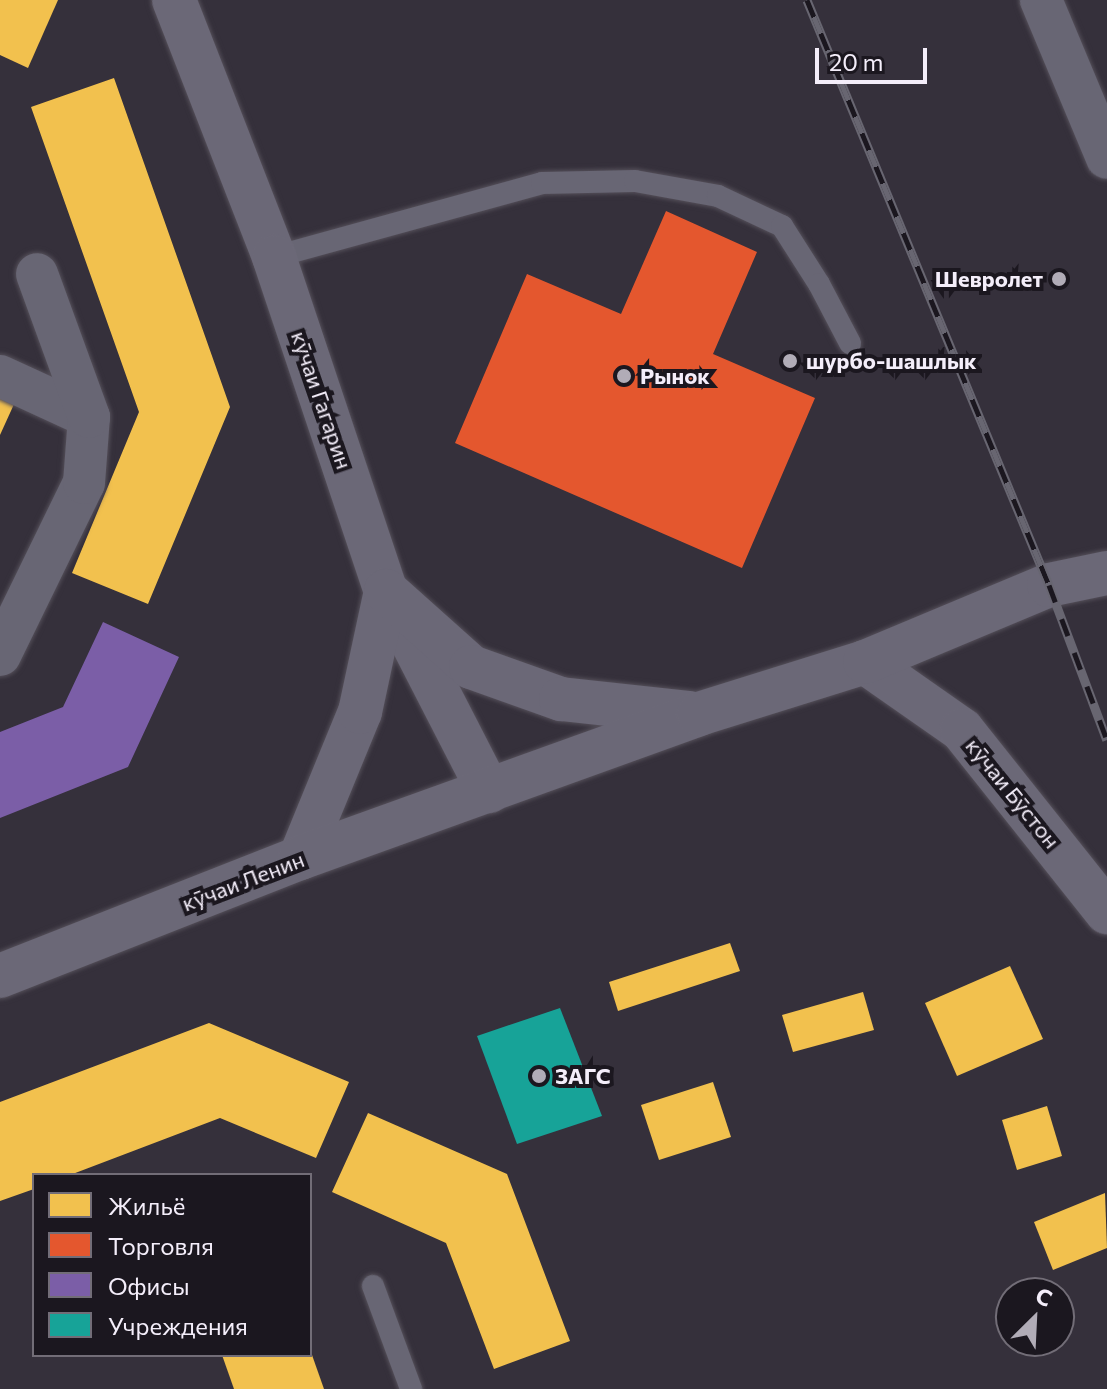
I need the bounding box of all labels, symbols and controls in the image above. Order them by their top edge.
scale bar [819,32,931,82]
text: 20 m [829,47,883,76]
place label: Шевролет [935,266,1043,292]
marker: Шевролет [1050,270,1068,288]
street label: кӯчаи Гагарин [286,328,358,472]
place label: шурбо-шашлык [806,348,977,374]
marker: шурбо-шашлык [781,352,799,370]
place label: Рынок [640,363,710,389]
marker: Рынок [615,367,633,385]
street label: кӯчаи Бӯстон [961,733,1065,853]
street label: кӯчаи Ленин [178,846,308,916]
place label: ЗАГС [555,1063,611,1089]
marker: ЗАГС [530,1067,548,1085]
legend [32,1173,312,1357]
text: Жильё [108,1191,185,1220]
text: Торговля [108,1231,214,1260]
text: Офисы [108,1271,190,1300]
north arrow [995,1277,1075,1357]
text: С [1032,1281,1057,1312]
text: Учреждения [108,1311,248,1340]

